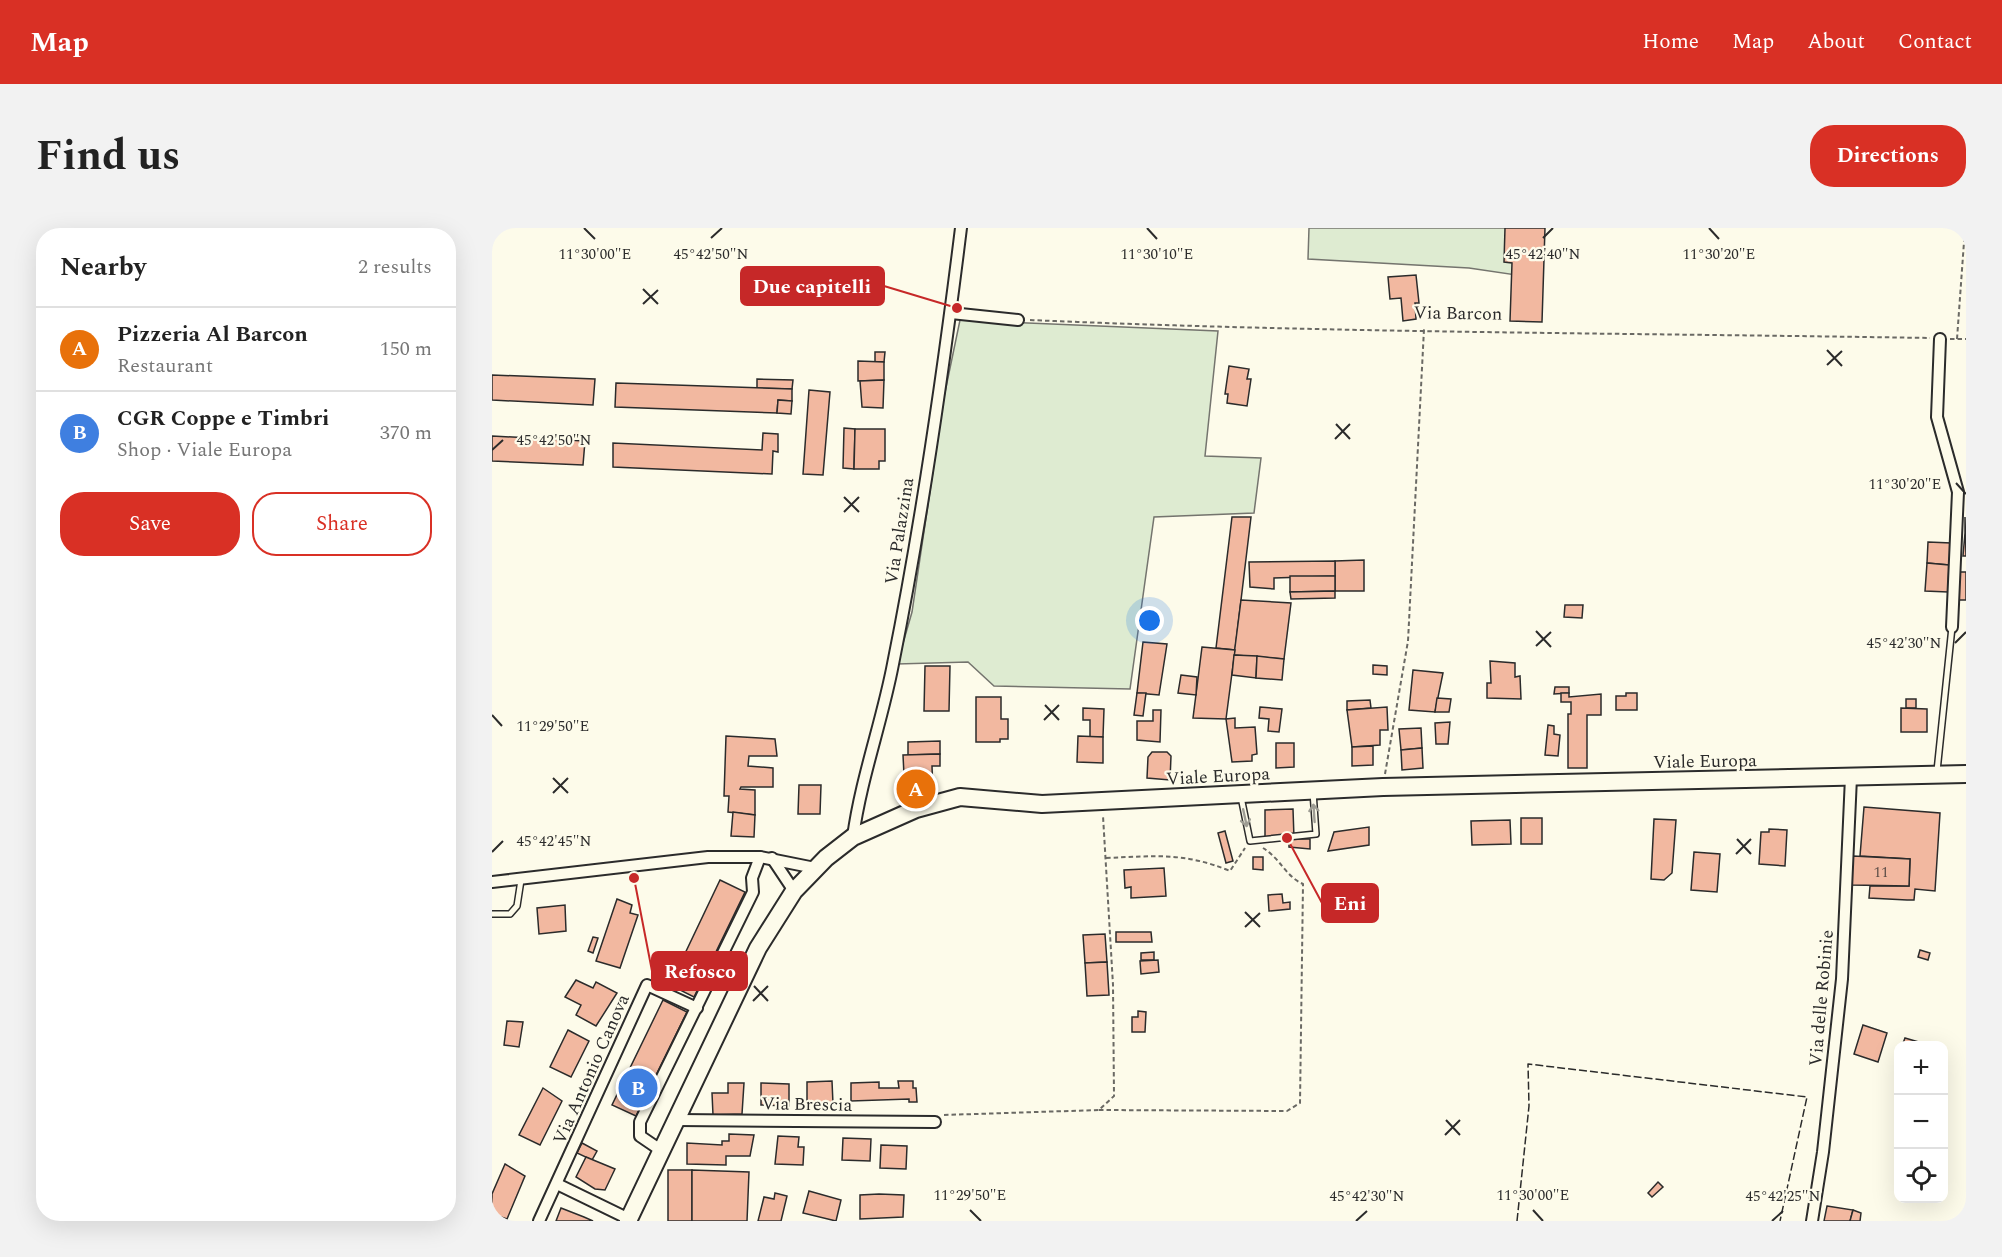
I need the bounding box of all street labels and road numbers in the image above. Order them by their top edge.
street label: Via Barcon [1413,299,1503,328]
street label: Via Palazzina [878,475,921,587]
street label: Viale Europa [1653,747,1757,776]
street label: Viale Europa [1165,760,1271,793]
street label: Via delle Robinie [1802,929,1841,1067]
street label: Via Antonio Canova [546,990,637,1149]
street label: Via Brescia [761,1090,853,1119]

